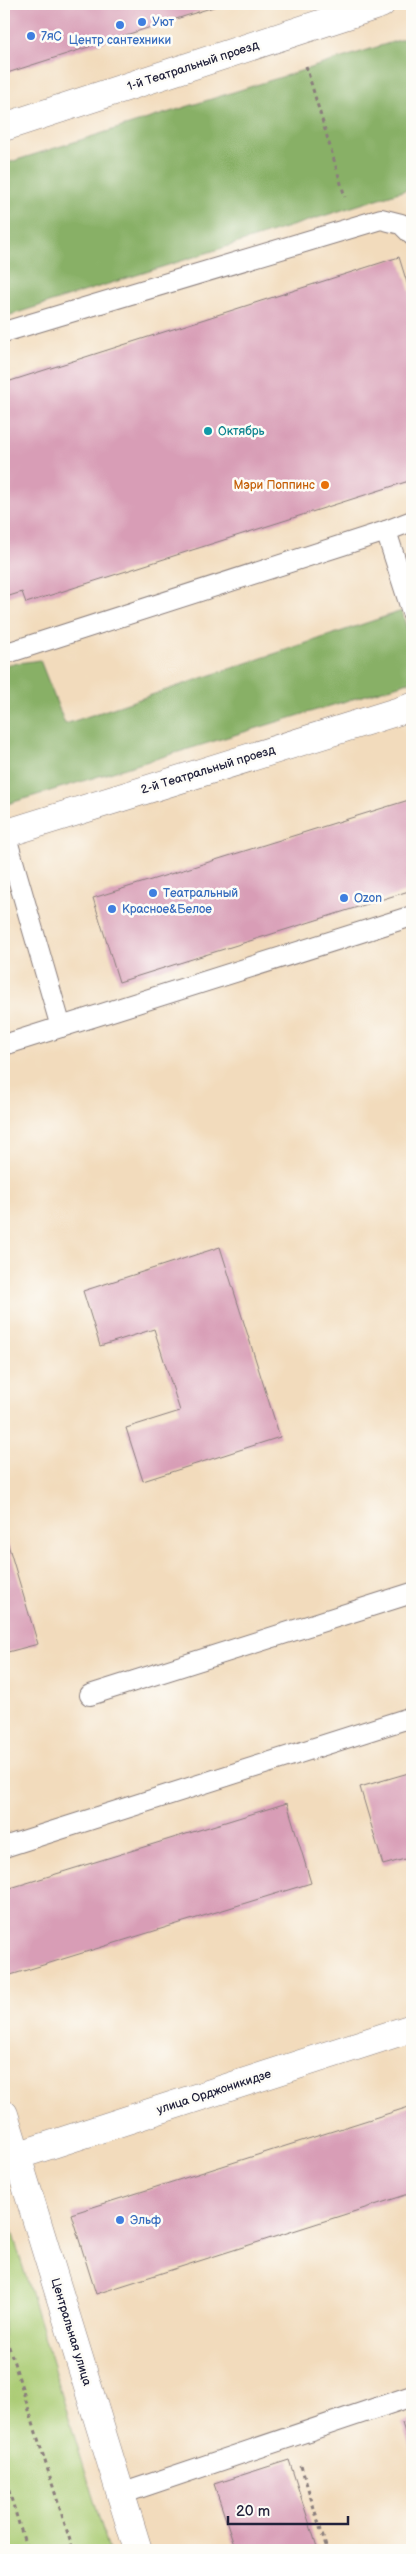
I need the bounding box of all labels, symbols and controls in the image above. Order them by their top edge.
place label: Уют [152,15,175,30]
marker: Уют [136,16,148,28]
marker: Центр сантехники [114,19,126,31]
place label: 7яС [41,29,62,44]
marker: 7яС [25,30,37,42]
place label: Центр сантехники [69,33,171,48]
street label: 1-й Театральный проезд [125,37,261,94]
place label: Октябрь [218,424,265,439]
marker: Октябрь [202,425,214,437]
place label: Мэри Поппинс [234,478,315,493]
marker: Мэри Поппинс [319,479,331,491]
street label: 2-й Театральный проезд [139,742,278,798]
place label: Театральный [163,886,238,901]
marker: Театральный [147,887,159,899]
place label: Ozon [354,891,382,906]
marker: Ozon [338,892,350,904]
place label: Красное&Белое [122,902,212,917]
marker: Красное&Белое [106,903,118,915]
street label: улица Орджоникидзе [155,2066,273,2118]
place label: Эльф [130,2213,161,2228]
marker: Эльф [114,2214,126,2226]
street label: Центральная улица [47,2276,95,2388]
scale bar [228,2494,348,2526]
text: 20 m [236,2502,270,2521]

